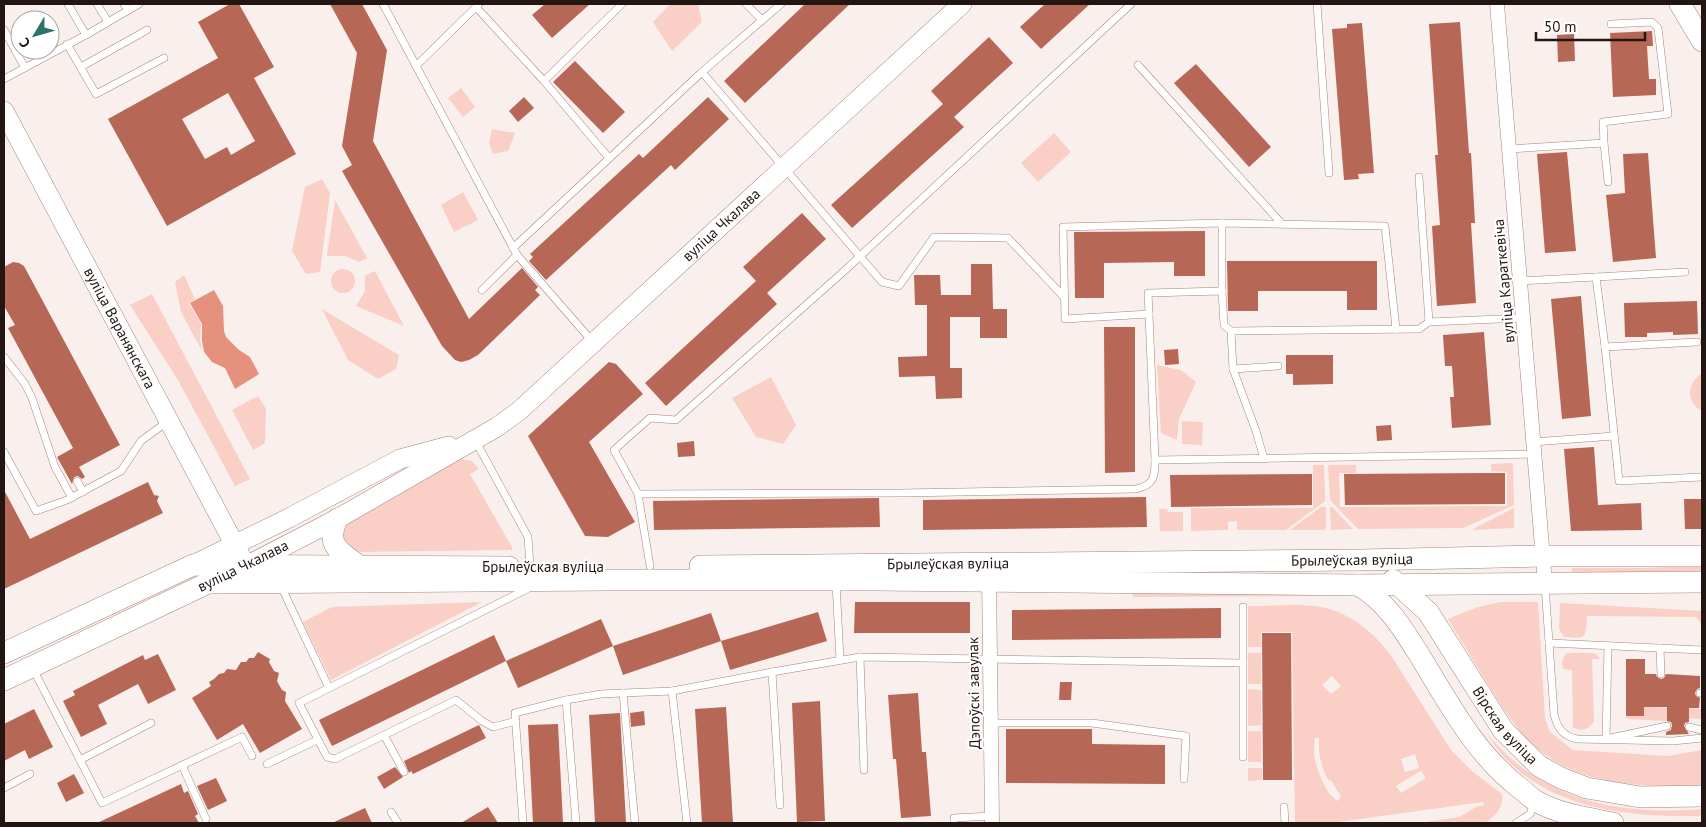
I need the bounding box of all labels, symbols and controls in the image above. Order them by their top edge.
north arrow [10,10,60,60]
scale bar [1536,10,1645,42]
text: 50 m [1544,17,1577,36]
text: С [15,34,34,52]
street label: вуліца Чкалава [678,184,764,265]
street label: вуліца Караткевіча [1489,218,1518,344]
street label: вуліца Варанянскага [80,264,160,392]
street label: вуліца Чкалава [194,535,291,596]
street label: Брылеўская вуліца [1291,549,1413,570]
street label: Брылеўская вуліца [887,553,1009,573]
street label: Брылеўская вуліца [482,557,604,576]
street label: Дэпоўскі завулак [963,636,984,749]
street label: Вірская вуліца [1469,683,1542,768]

